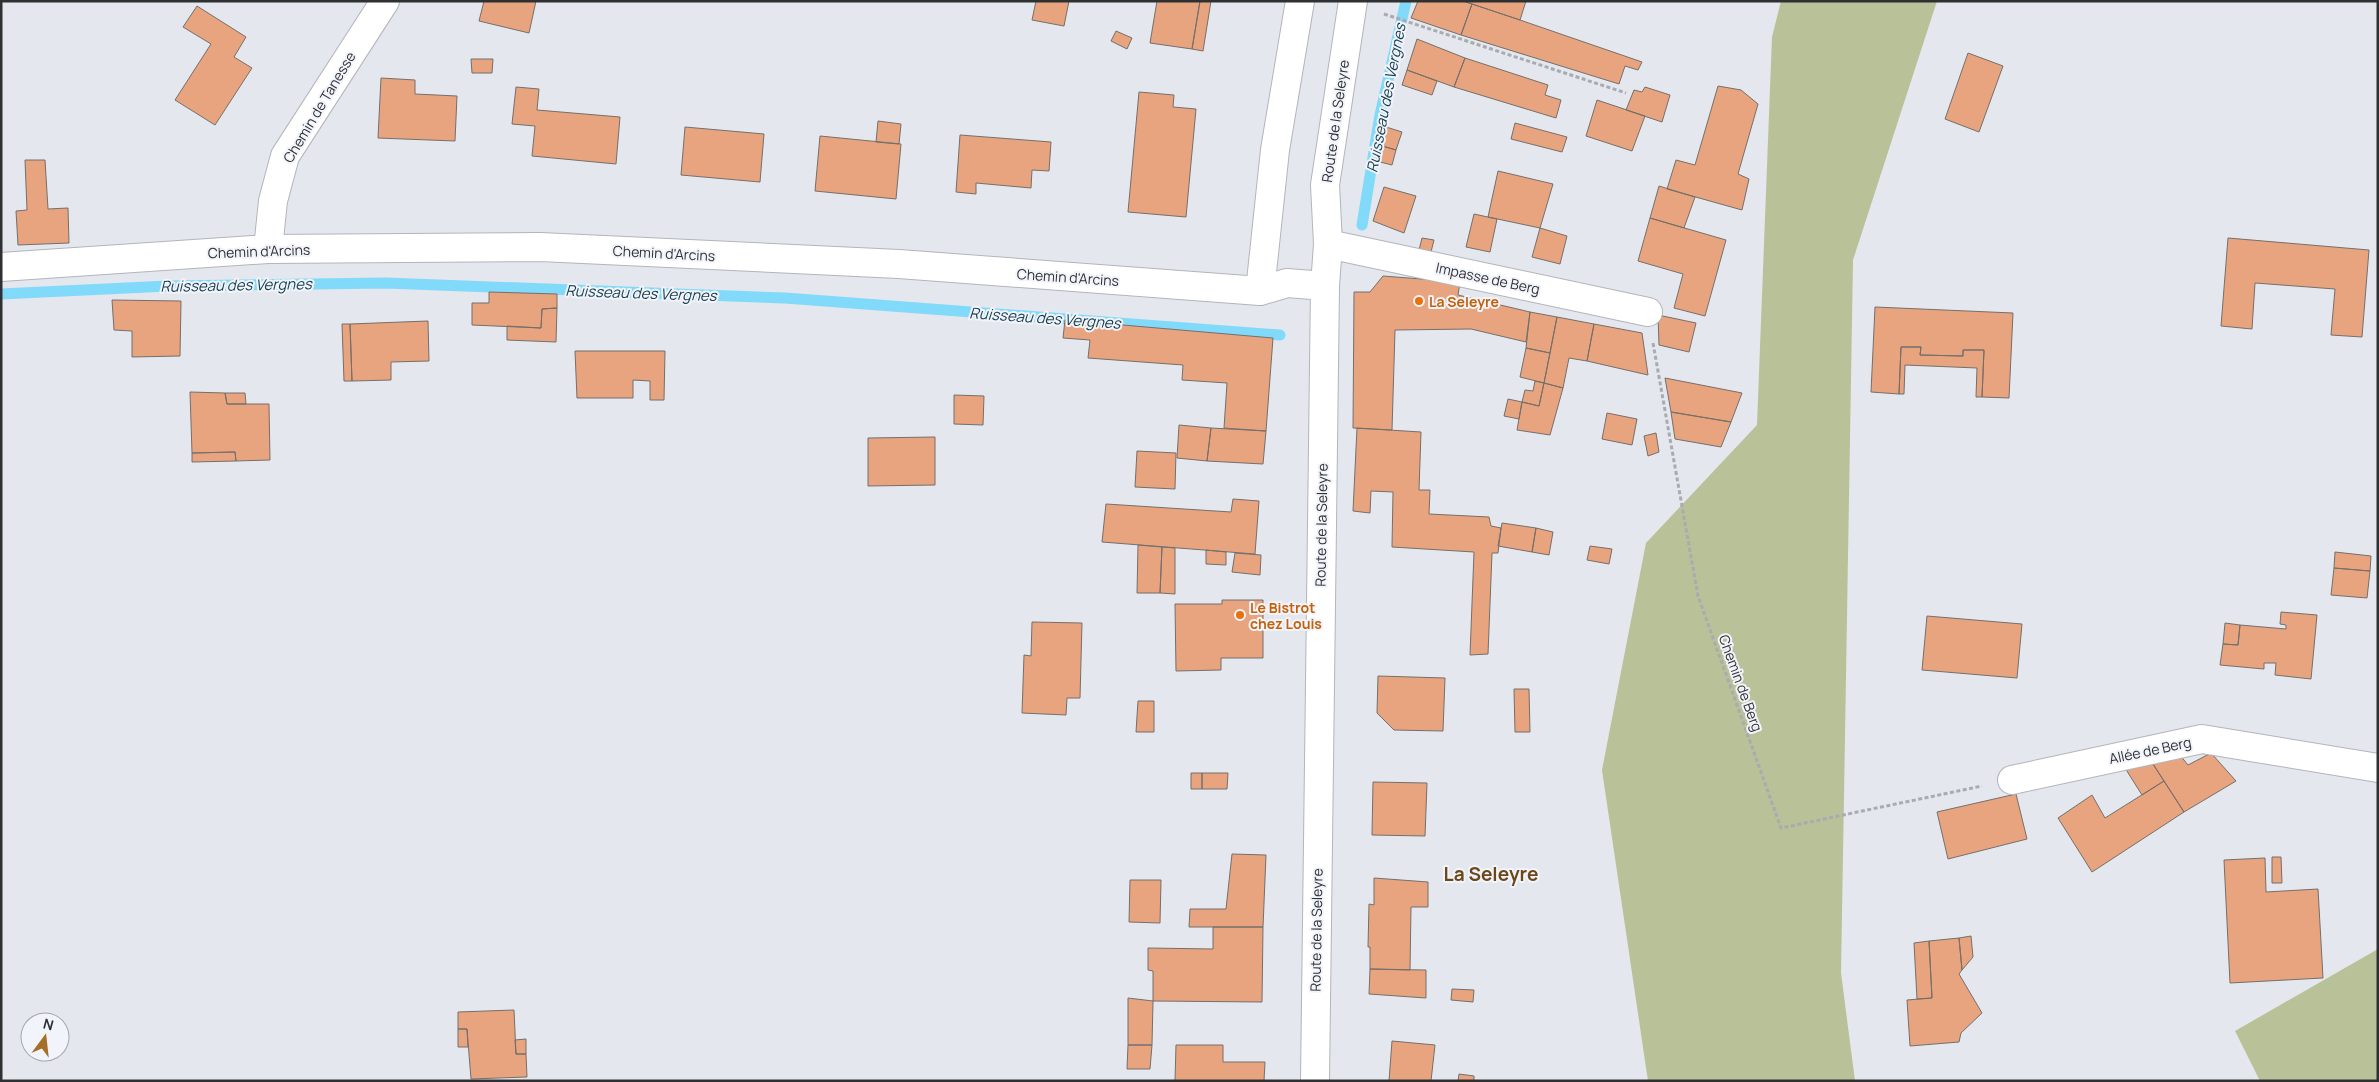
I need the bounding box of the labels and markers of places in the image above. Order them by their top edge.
place label: La Seleyre [1429,292,1499,311]
marker: La Seleyre [1413,295,1425,307]
place label: Le Bistrot chez Louis [1250,598,1322,633]
marker: Le Bistrot chez Louis [1234,609,1246,621]

